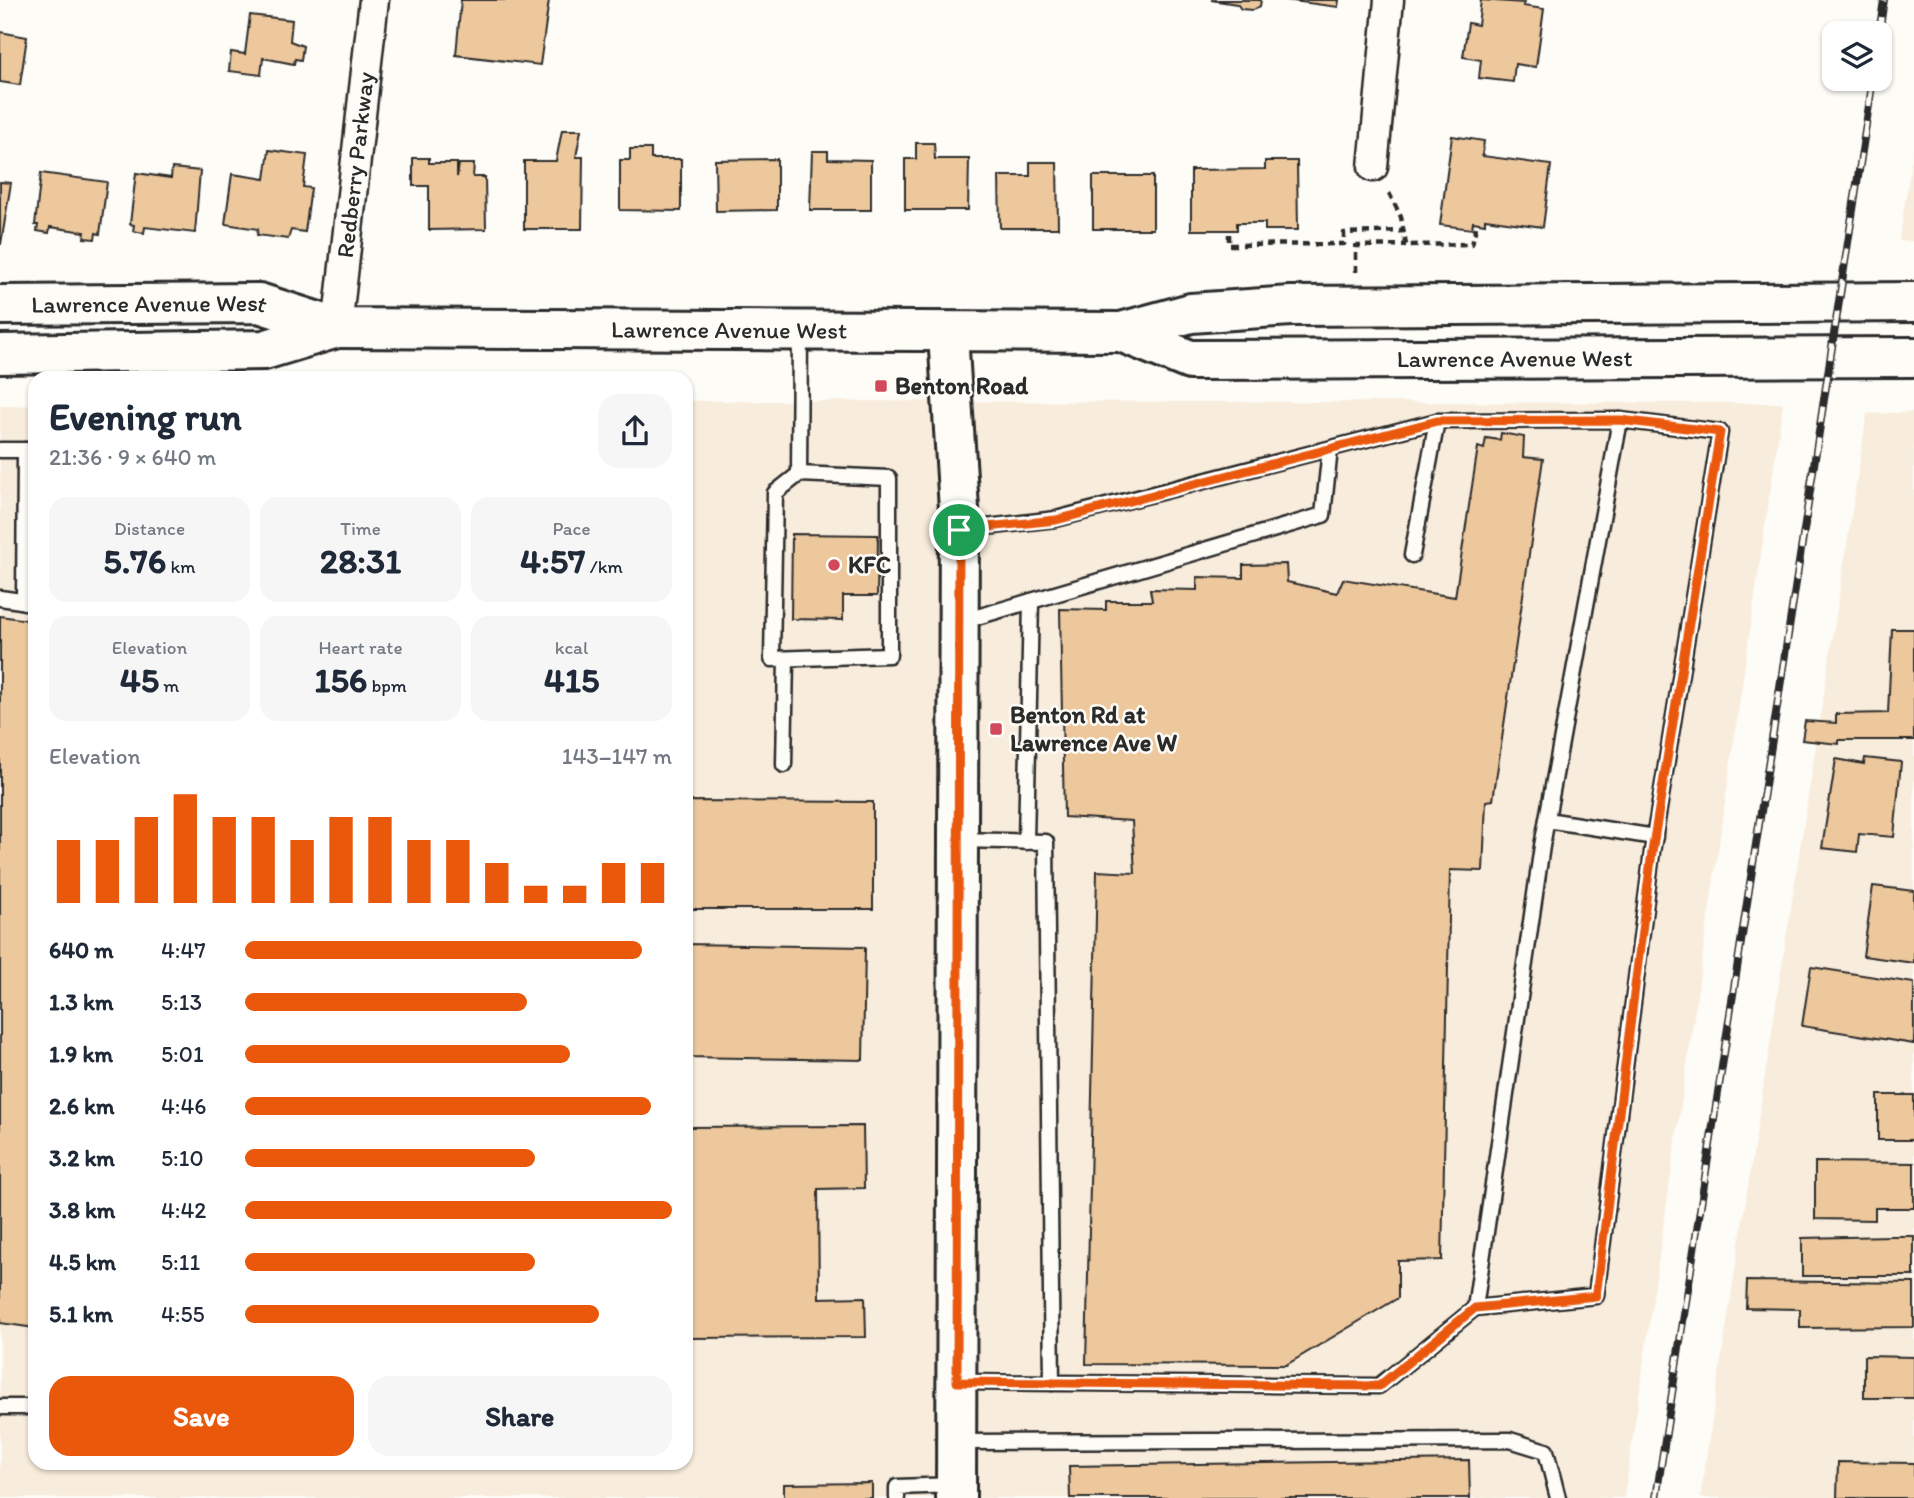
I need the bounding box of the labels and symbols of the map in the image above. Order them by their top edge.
street label: Redberry Parkway [330,70,380,260]
street label: Lawrence Avenue West [31,288,271,319]
street label: Lawrence Avenue West [611,314,847,345]
street label: Lawrence Avenue West [1397,343,1633,373]
place label: Benton Road [895,371,1029,400]
marker: Benton Road [873,378,889,394]
pin [929,500,989,560]
place label: KFC [848,550,891,579]
marker: KFC [826,557,842,573]
place label: Benton Rd at Lawrence Ave W [1010,700,1178,757]
marker: Benton Rd at Lawrence Ave W [988,721,1004,737]

